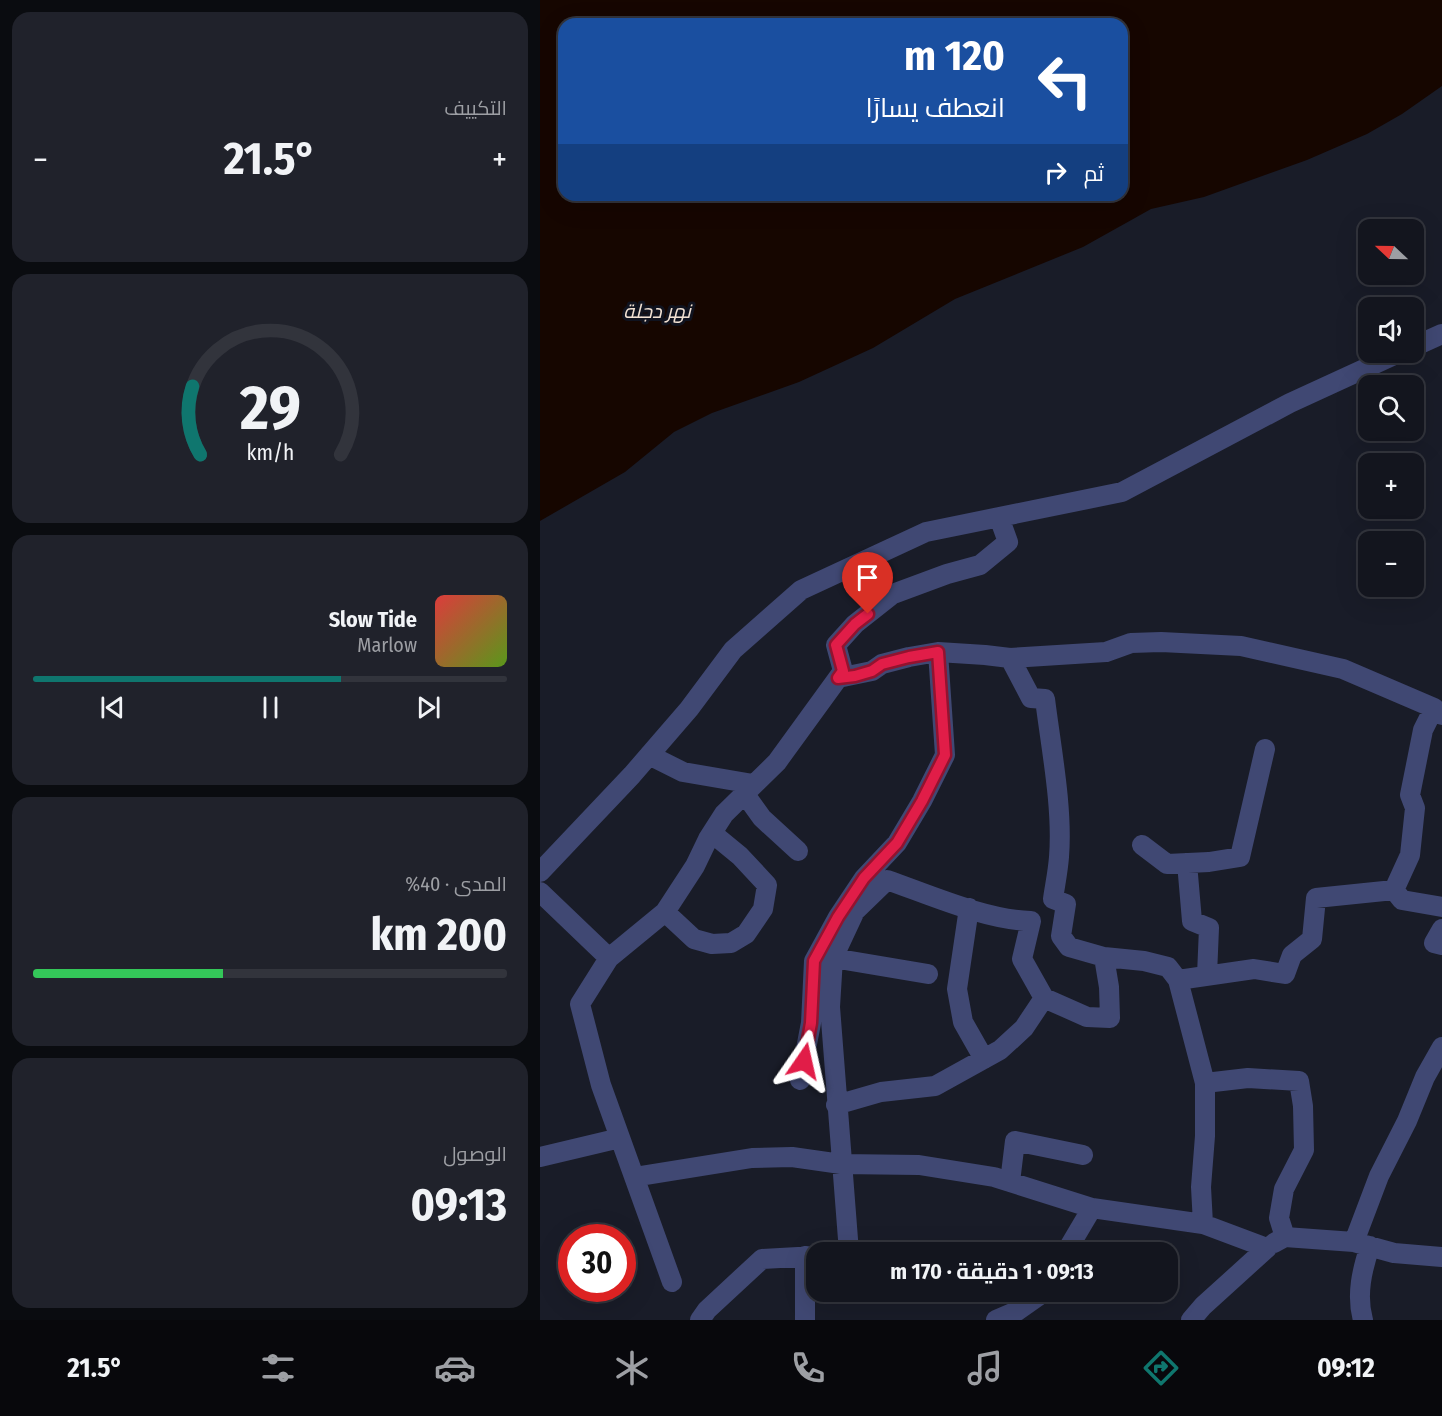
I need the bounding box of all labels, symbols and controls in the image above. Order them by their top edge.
text: 120 m [904,31,1005,81]
icon: left [1026,42,1104,120]
text: انعطف يسارًا [866,92,1005,124]
text: التكييف [444,96,507,120]
text: 21.5° [224,132,316,186]
text: − [33,140,48,180]
text: + [492,140,507,180]
icon: right [1039,156,1072,189]
text: ثم [1084,160,1104,187]
north arrow [1358,219,1424,285]
map controls [1358,219,1424,597]
button: sound [1358,297,1424,363]
water label: نهر دجلة [623,299,693,323]
text: 29 [239,372,300,447]
button: search [1358,375,1424,441]
text: km/h [246,441,294,467]
button: + [1358,453,1424,519]
button: − [1358,531,1424,597]
pin [842,552,893,614]
icon: arrive [851,561,884,594]
text: Slow Tide [329,606,417,633]
text: Marlow [357,633,417,657]
icon: previous [96,691,129,724]
icon: pause [254,691,287,724]
icon: next [412,691,445,724]
text: المدى · 40% [405,872,507,896]
text: 200 km [370,908,507,962]
position arrow [772,1029,836,1093]
text: الوصول [443,1142,507,1166]
text: 09:13 [410,1178,507,1232]
speed limit sign: 30 [558,1224,636,1302]
text: 09:13 · 1 دقيقة · 170 m [890,1258,1094,1285]
icon: filters [257,1347,299,1389]
icon: car [434,1347,476,1389]
icon: climate [611,1347,653,1389]
icon: phone [787,1347,829,1389]
icon: music [964,1347,1006,1389]
icon: directions [1140,1347,1182,1389]
text: 21.5° [67,1352,123,1384]
text: 09:12 [1317,1352,1375,1384]

